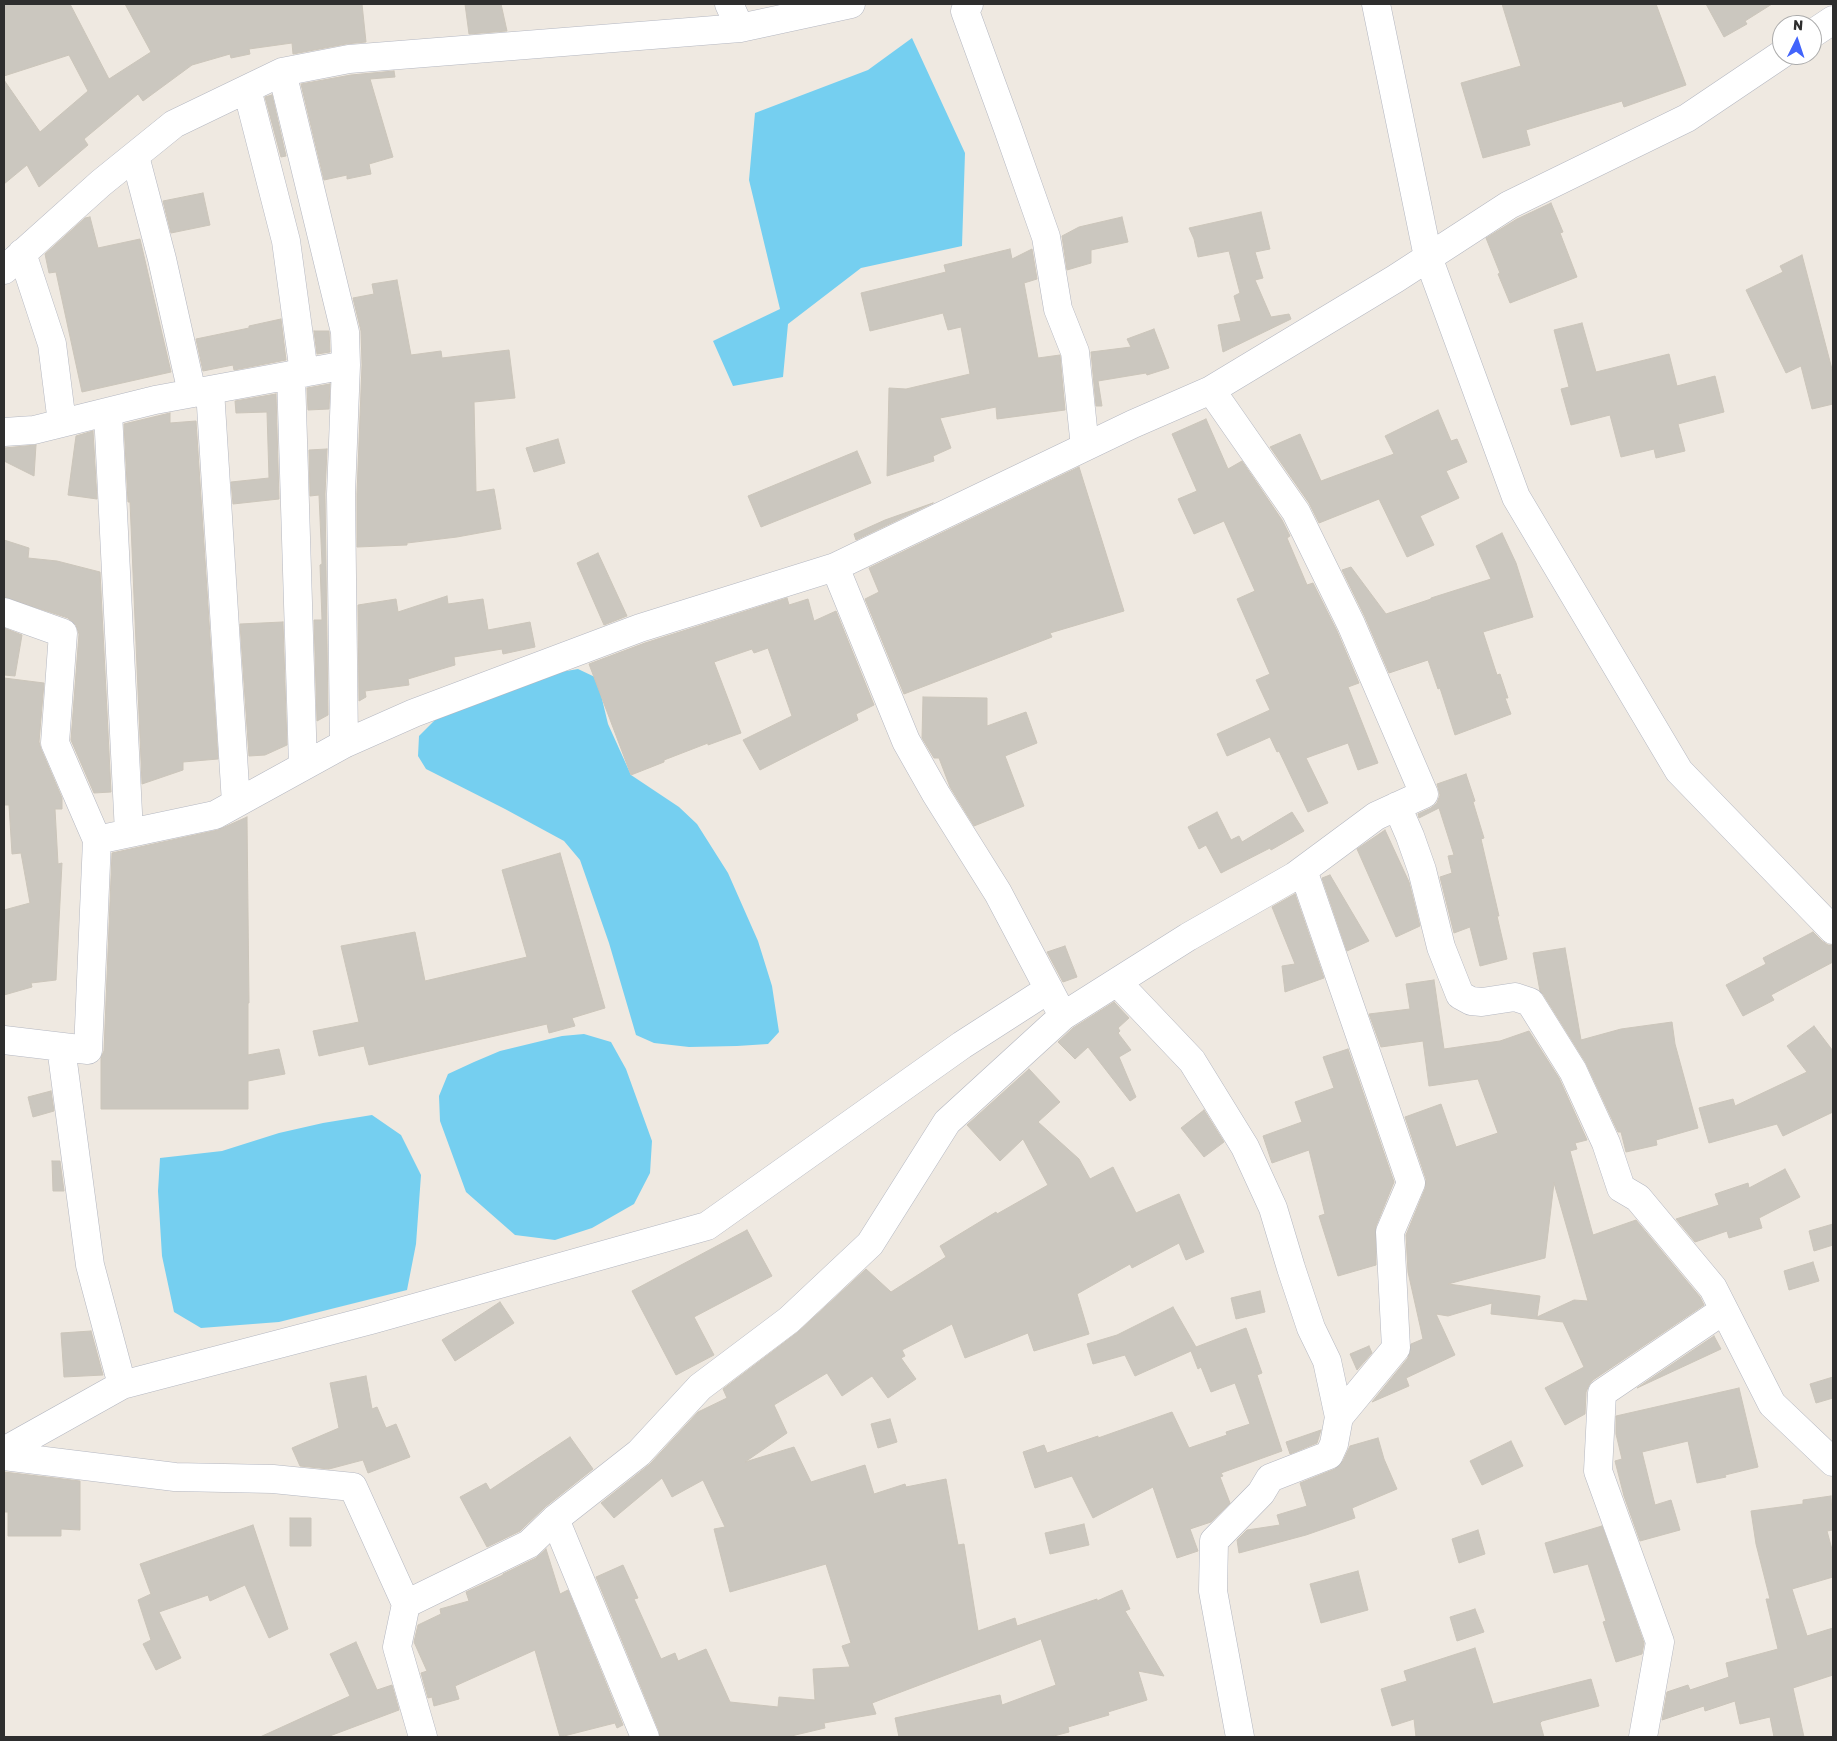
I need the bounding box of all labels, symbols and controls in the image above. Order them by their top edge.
north arrow [1772,15,1822,65]
text: N [1792,17,1804,34]

